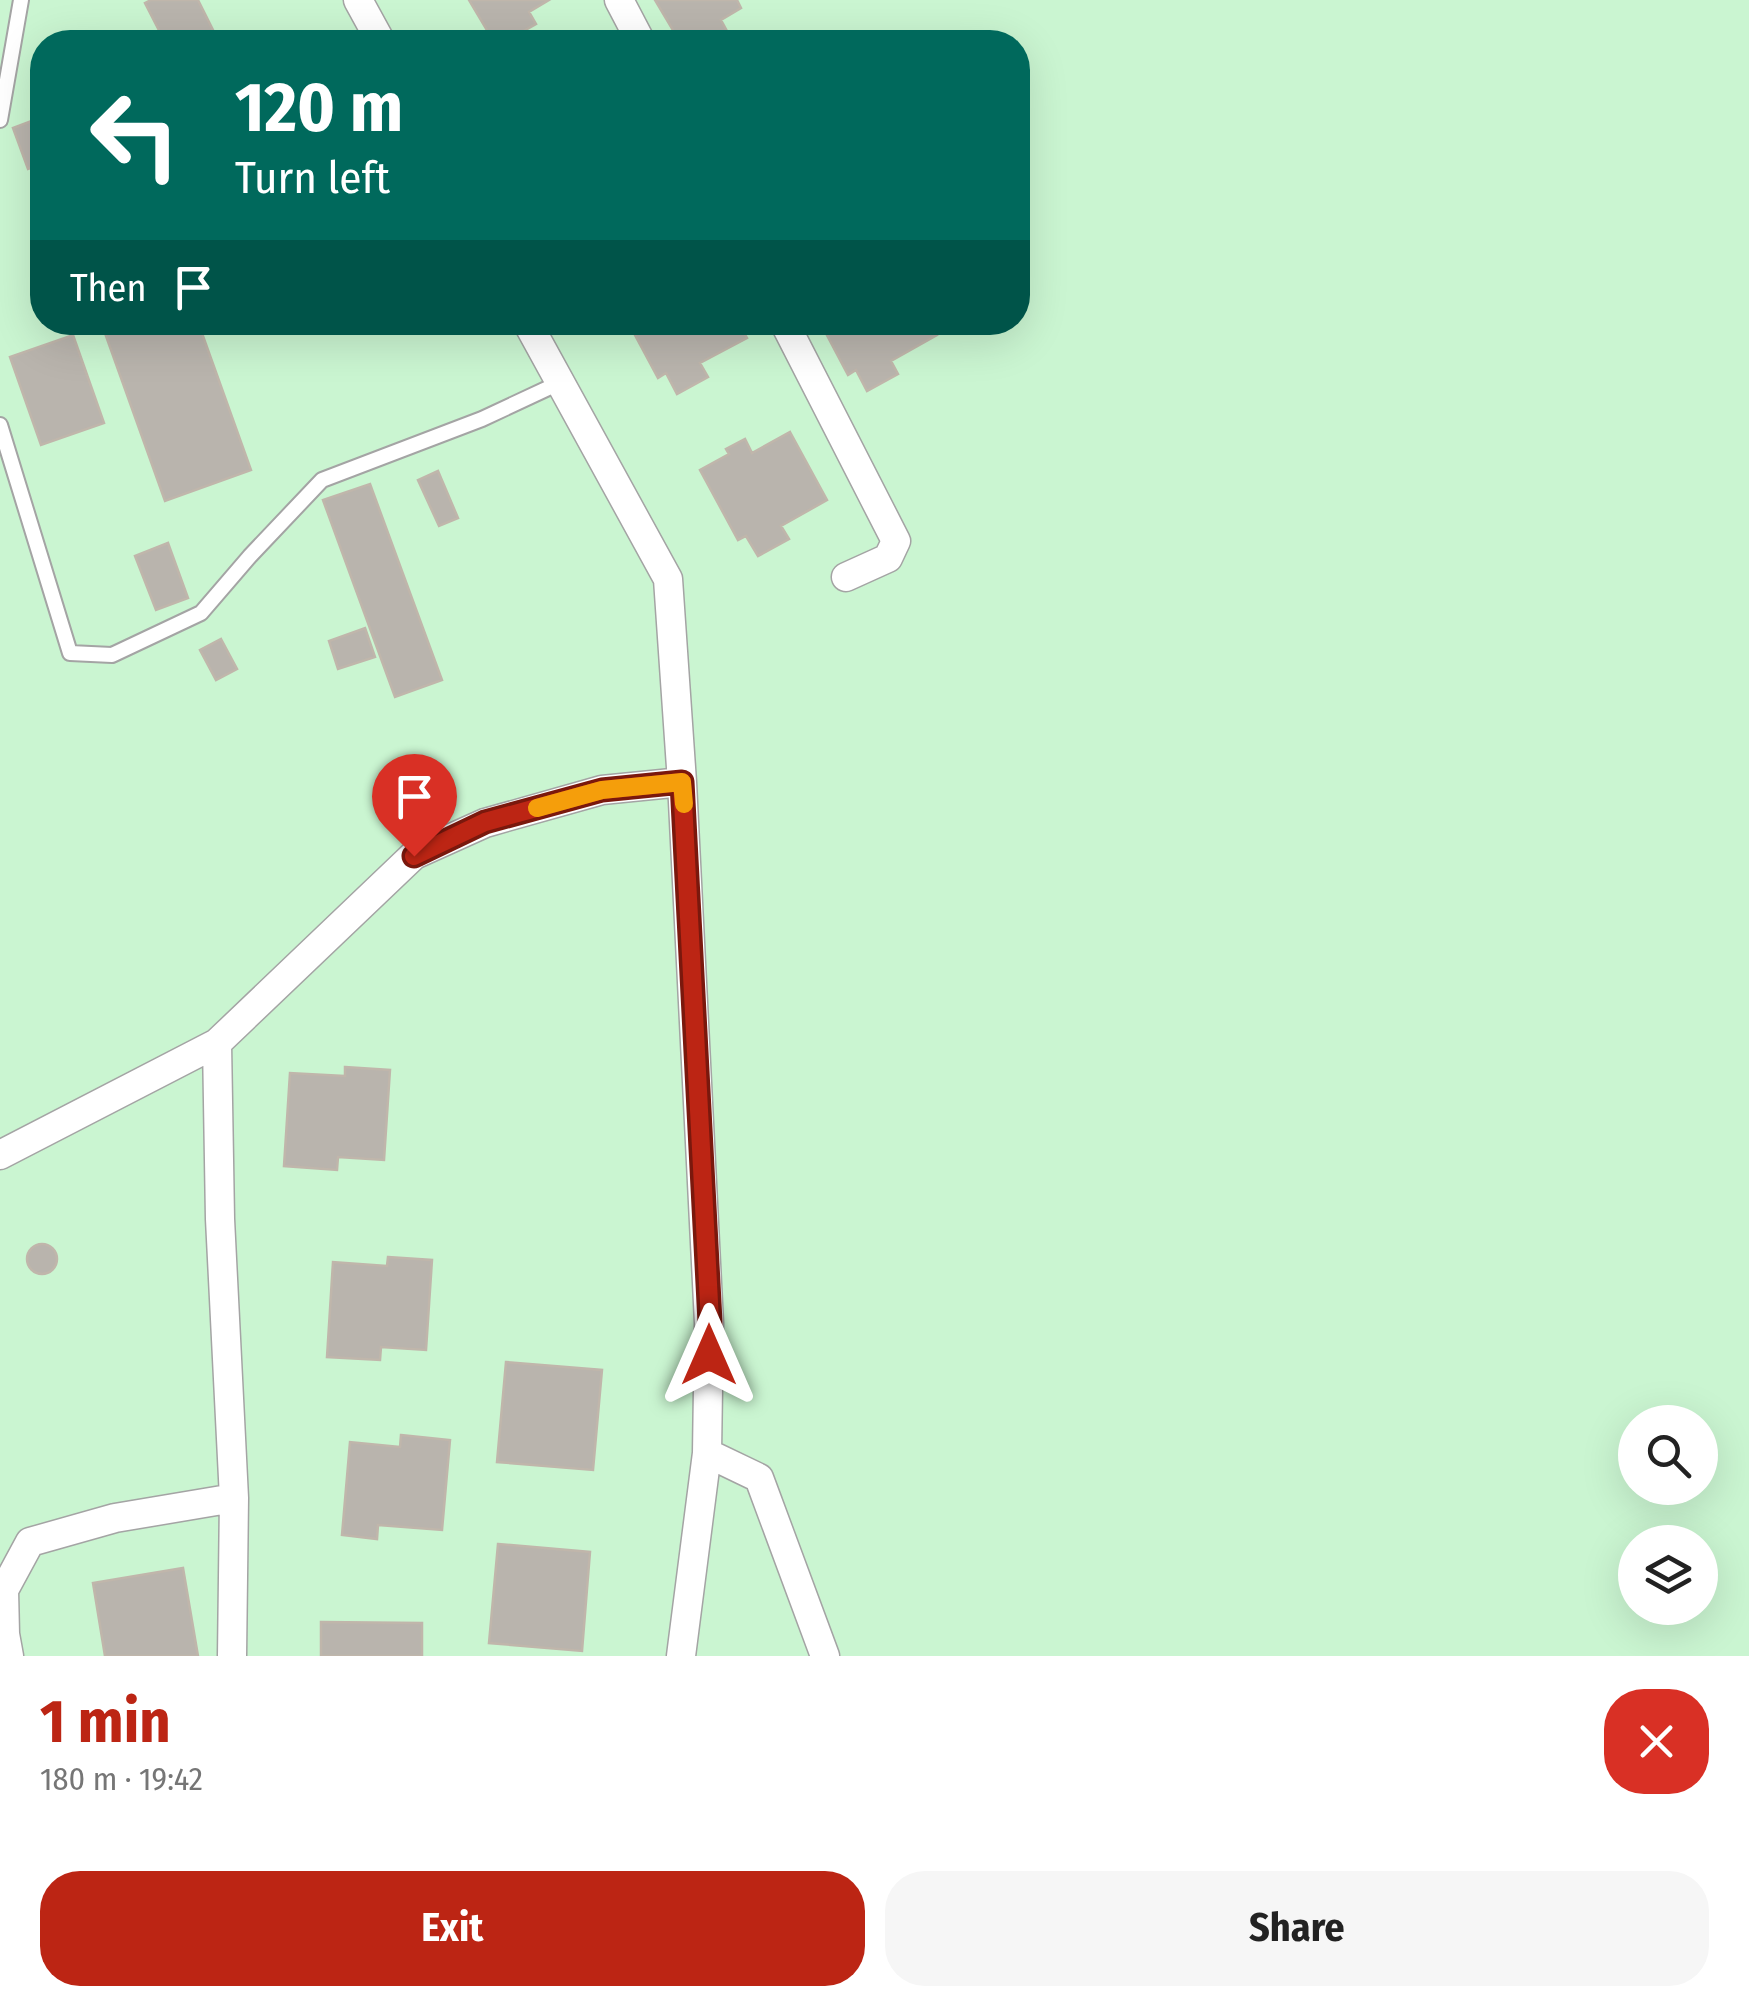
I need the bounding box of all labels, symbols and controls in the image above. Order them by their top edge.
text: 120 m [235,66,403,150]
icon: left [70,70,200,200]
text: Turn left [235,151,390,205]
icon: arrive [166,260,221,315]
text: Then [70,265,146,311]
pin [372,754,457,857]
icon: arrive [387,769,442,824]
position arrow [657,1303,761,1407]
map controls [1618,1405,1718,1625]
button: search [1618,1405,1718,1505]
button: layers [1618,1525,1718,1625]
text: 1 min [40,1686,171,1758]
button: close [1604,1689,1709,1794]
text: 180 m · 19:42 [40,1760,203,1798]
button: Exit [40,1871,865,1986]
button: Share [885,1871,1709,1986]

